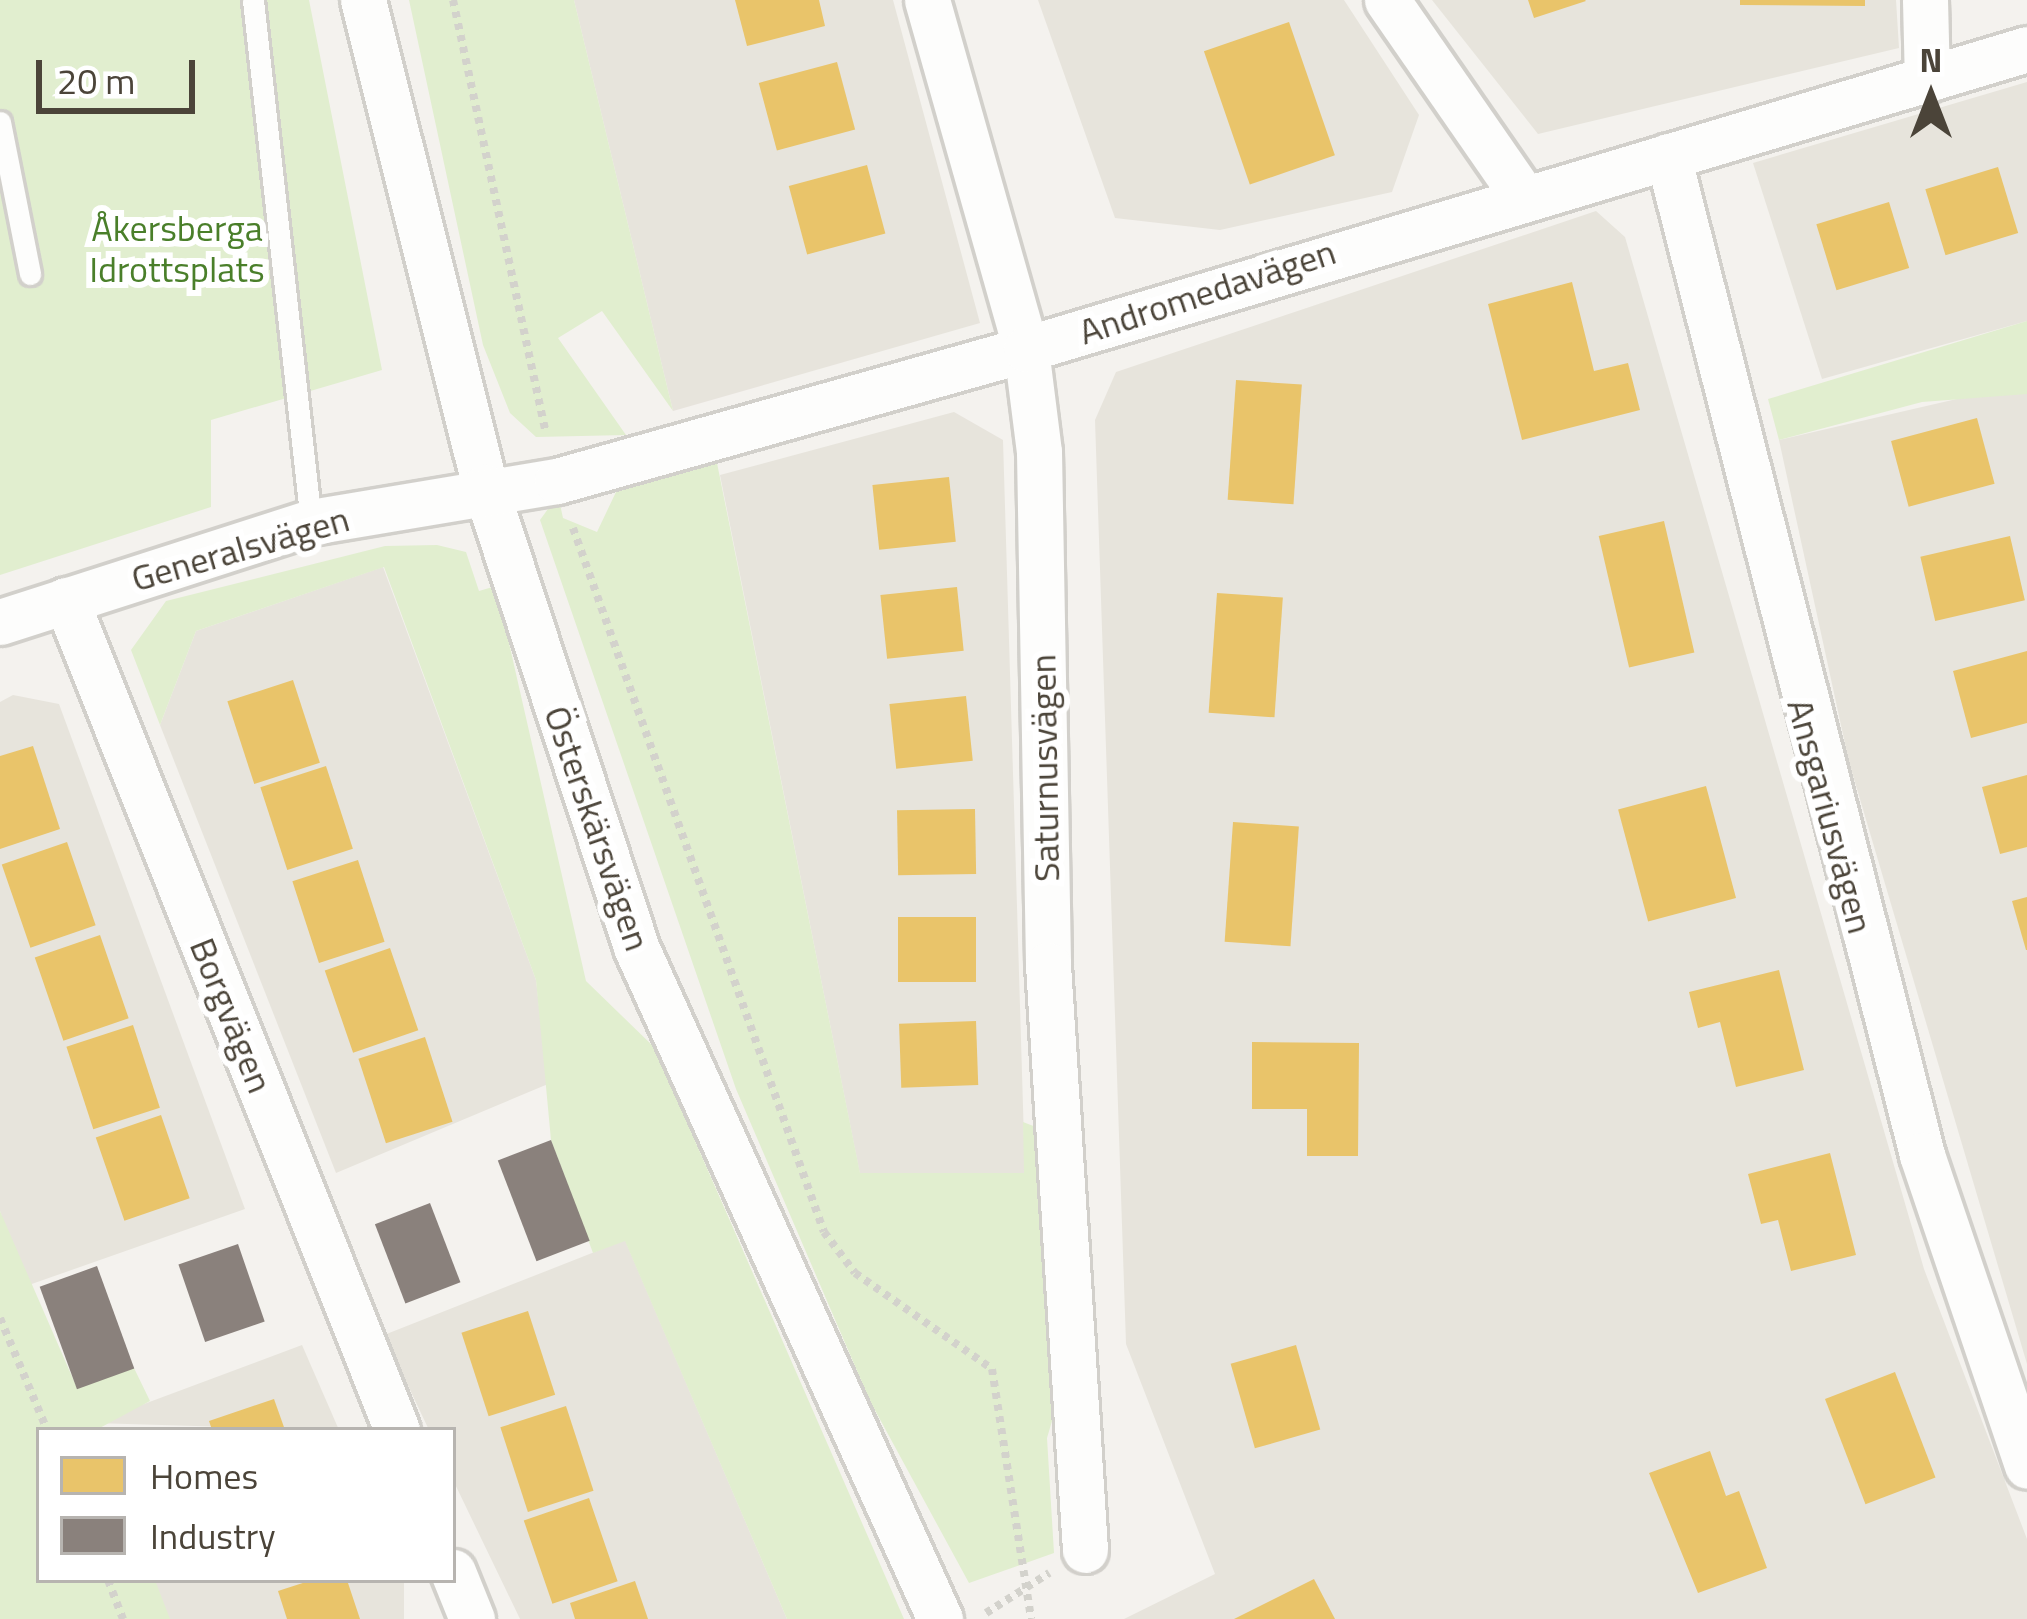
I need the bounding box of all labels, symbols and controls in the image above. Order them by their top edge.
text: N [1920,35,1942,85]
scale bar [42,36,201,110]
north arrow [1871,36,1991,156]
text: 20 m [57,53,135,108]
park label: Åkersberga Idrottsplats [89,205,265,290]
street label: Andromedavägen [1073,229,1341,353]
street label: Generalsvägen [126,496,354,600]
street label: Saturnusvägen [1020,654,1068,882]
street label: Ansgariusvägen [1779,694,1883,938]
street label: Österskärsvägen [536,700,660,956]
street label: Borgvägen [181,931,283,1099]
legend [36,1427,456,1583]
text: Homes [150,1448,258,1503]
text: Industry [150,1508,276,1563]

